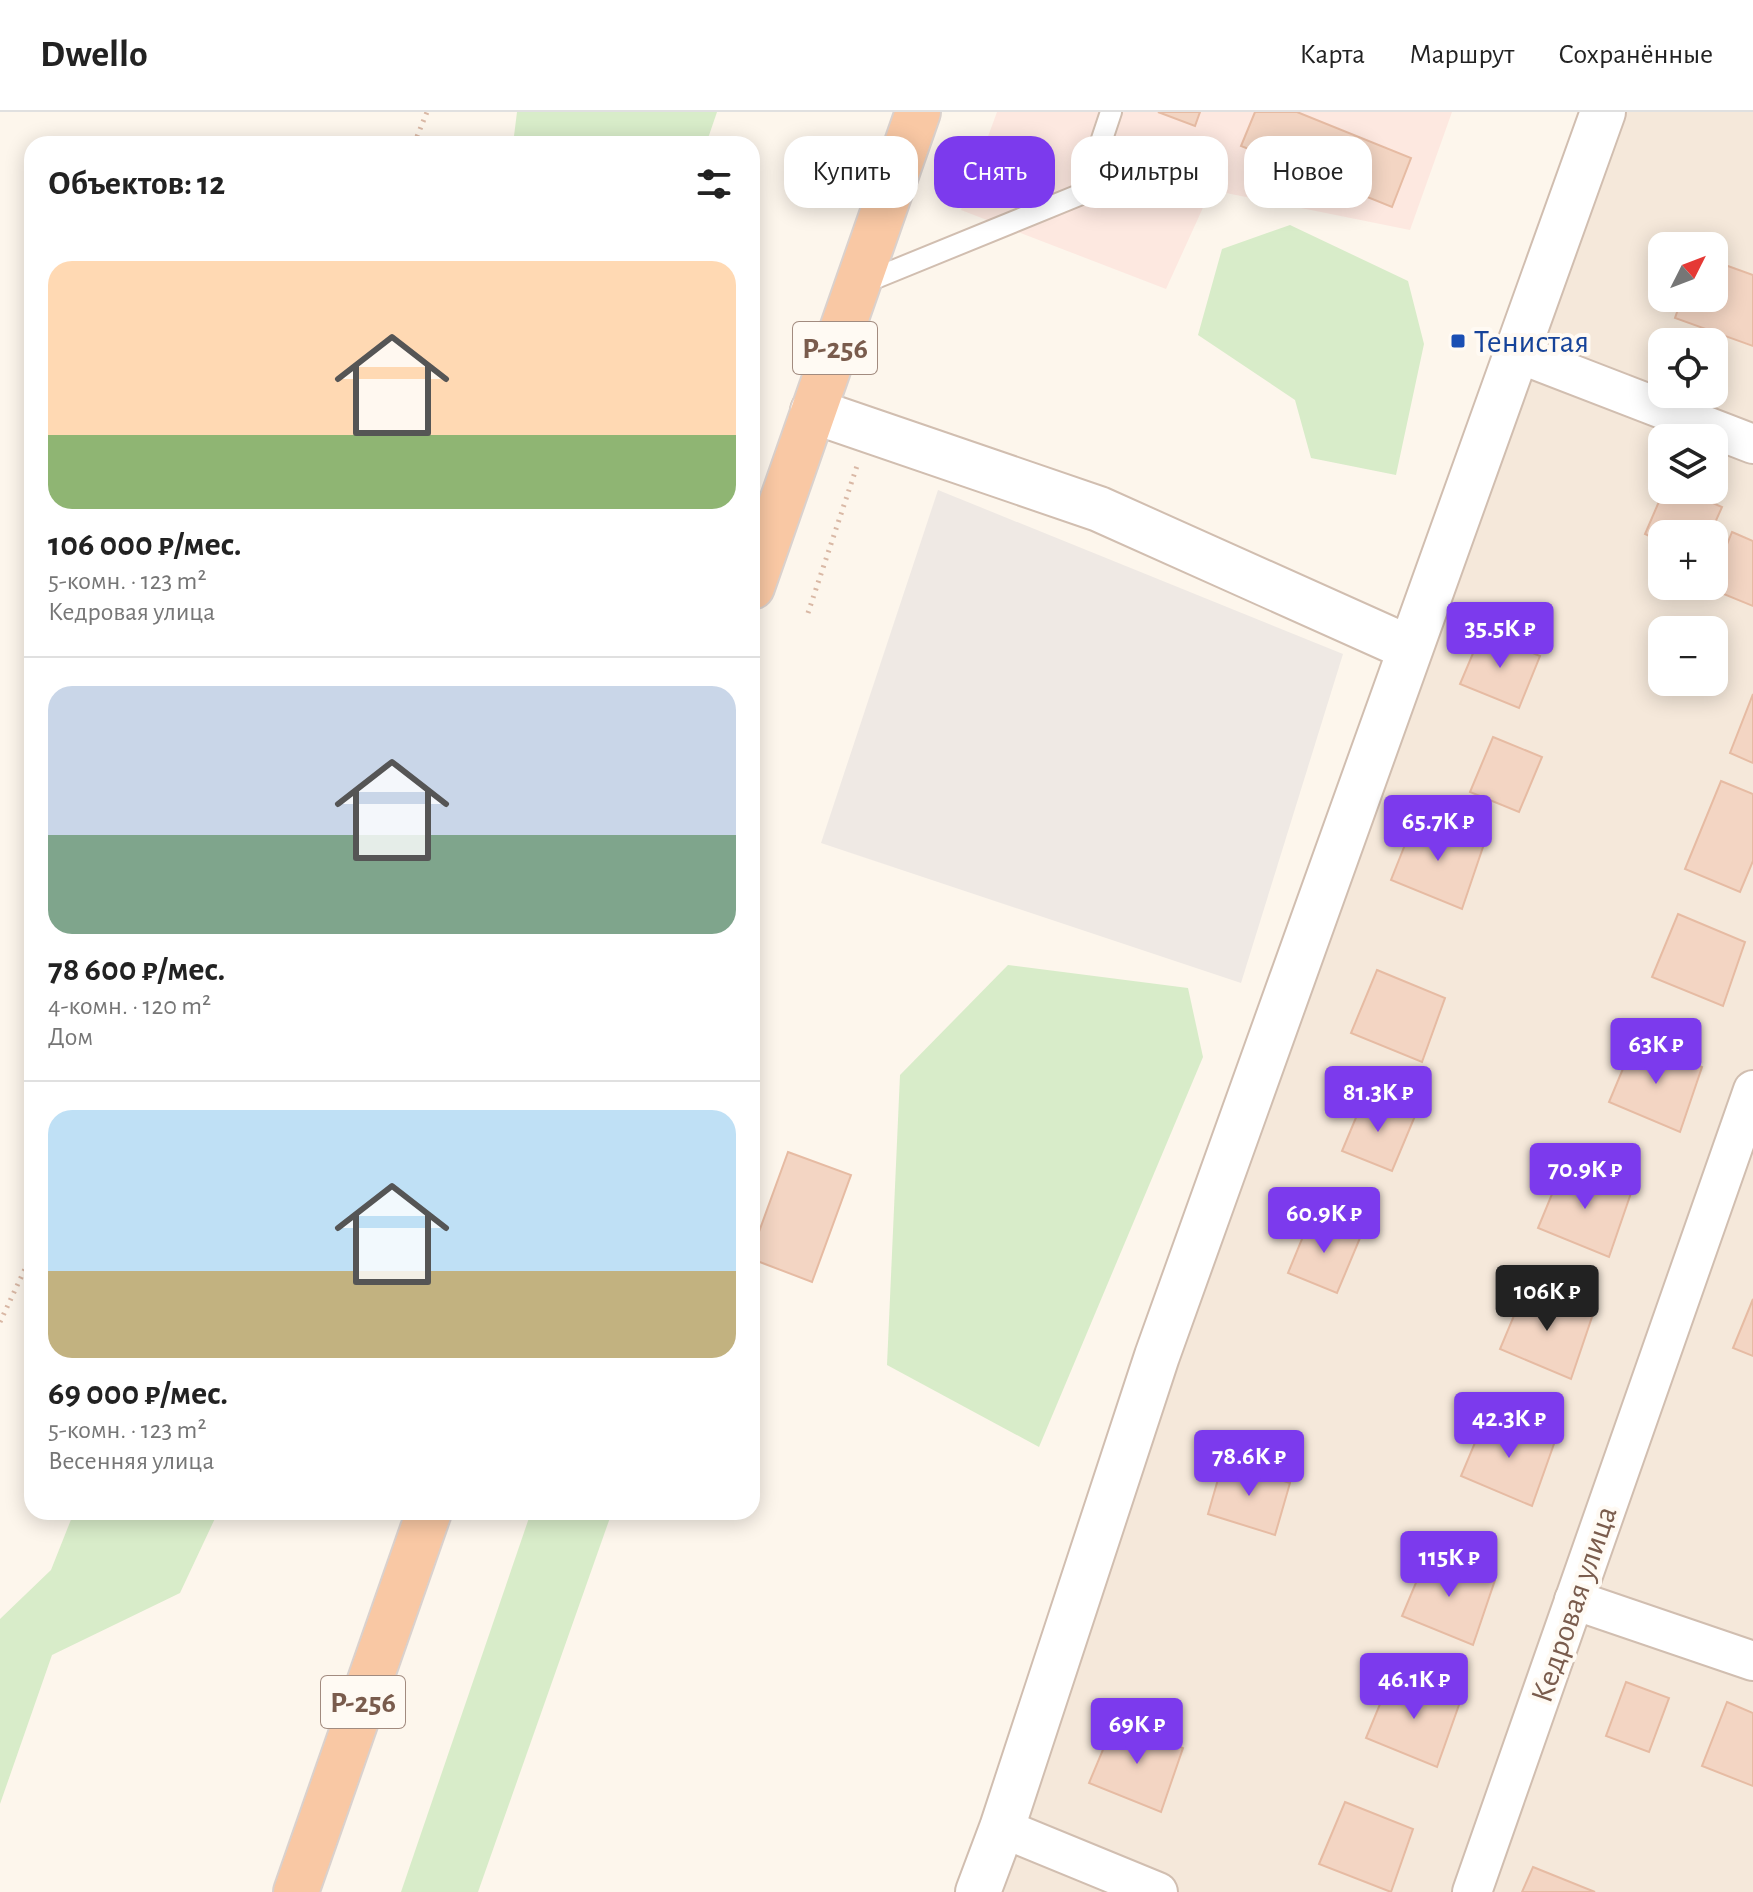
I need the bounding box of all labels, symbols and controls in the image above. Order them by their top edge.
text: Dwello [40,36,148,74]
text: Карта [1299,41,1365,69]
text: Маршрут [1409,41,1514,69]
text: Сохранённые [1558,41,1713,69]
chip: Купить [784,136,918,208]
chip: Снять [934,136,1055,208]
chip: Фильтры [1071,136,1228,208]
chip: Новое [1244,136,1372,208]
icon: filters [692,162,736,206]
text: Объектов: 12 [48,167,225,201]
north arrow [1648,232,1728,312]
map controls [1648,232,1728,696]
icon: home [320,313,464,457]
road number: Р-256 [793,322,877,374]
place label: Тенистая [1474,326,1589,358]
button: locate [1648,328,1728,408]
marker: Тенистая [1449,332,1467,350]
button: layers [1648,424,1728,504]
button: + [1648,520,1728,600]
text: 106 000 ₽/мес. [48,528,242,562]
text: 5-комн. · 123 m² [48,568,207,594]
text: Кедровая улица [48,599,215,625]
pin: 35.5K ₽ [1426,602,1574,670]
text: 35.5K ₽ [1465,615,1535,641]
button: − [1648,616,1728,696]
icon: home [320,738,464,882]
pin: 65.7K ₽ [1364,795,1512,863]
text: 65.7K ₽ [1402,808,1474,834]
text: 78 600 ₽/мес. [48,953,225,987]
text: 4-комн. · 120 m² [48,993,211,1019]
pin: 63K ₽ [1600,1018,1712,1086]
text: Дом [48,1024,93,1050]
text: 63K ₽ [1628,1031,1684,1057]
pin: 81.3K ₽ [1304,1066,1452,1134]
text: 81.3K ₽ [1343,1079,1413,1105]
pin: 70.9K ₽ [1511,1143,1659,1211]
text: 70.9K ₽ [1548,1156,1622,1182]
icon: home [320,1162,464,1306]
pin: 60.9K ₽ [1250,1187,1398,1255]
text: 60.9K ₽ [1286,1200,1362,1226]
pin: 106K ₽ [1482,1265,1612,1333]
text: 106K ₽ [1514,1278,1580,1304]
text: 69 000 ₽/мес. [48,1377,228,1411]
pin: 42.3K ₽ [1435,1392,1583,1460]
text: 42.3K ₽ [1472,1405,1546,1431]
text: 5-комн. · 123 m² [48,1417,207,1443]
pin: 78.6K ₽ [1175,1430,1323,1498]
text: 78.6K ₽ [1212,1443,1286,1469]
text: Весенняя улица [48,1448,214,1474]
street label: Кедровая улица [1525,1502,1623,1707]
pin: 115K ₽ [1384,1531,1514,1599]
text: 115K ₽ [1418,1544,1480,1570]
pin: 46.1K ₽ [1340,1653,1488,1721]
text: 46.1K ₽ [1378,1666,1450,1692]
road number: Р-256 [321,1676,405,1728]
pin: 69K ₽ [1081,1698,1193,1766]
text: 69K ₽ [1109,1711,1165,1737]

